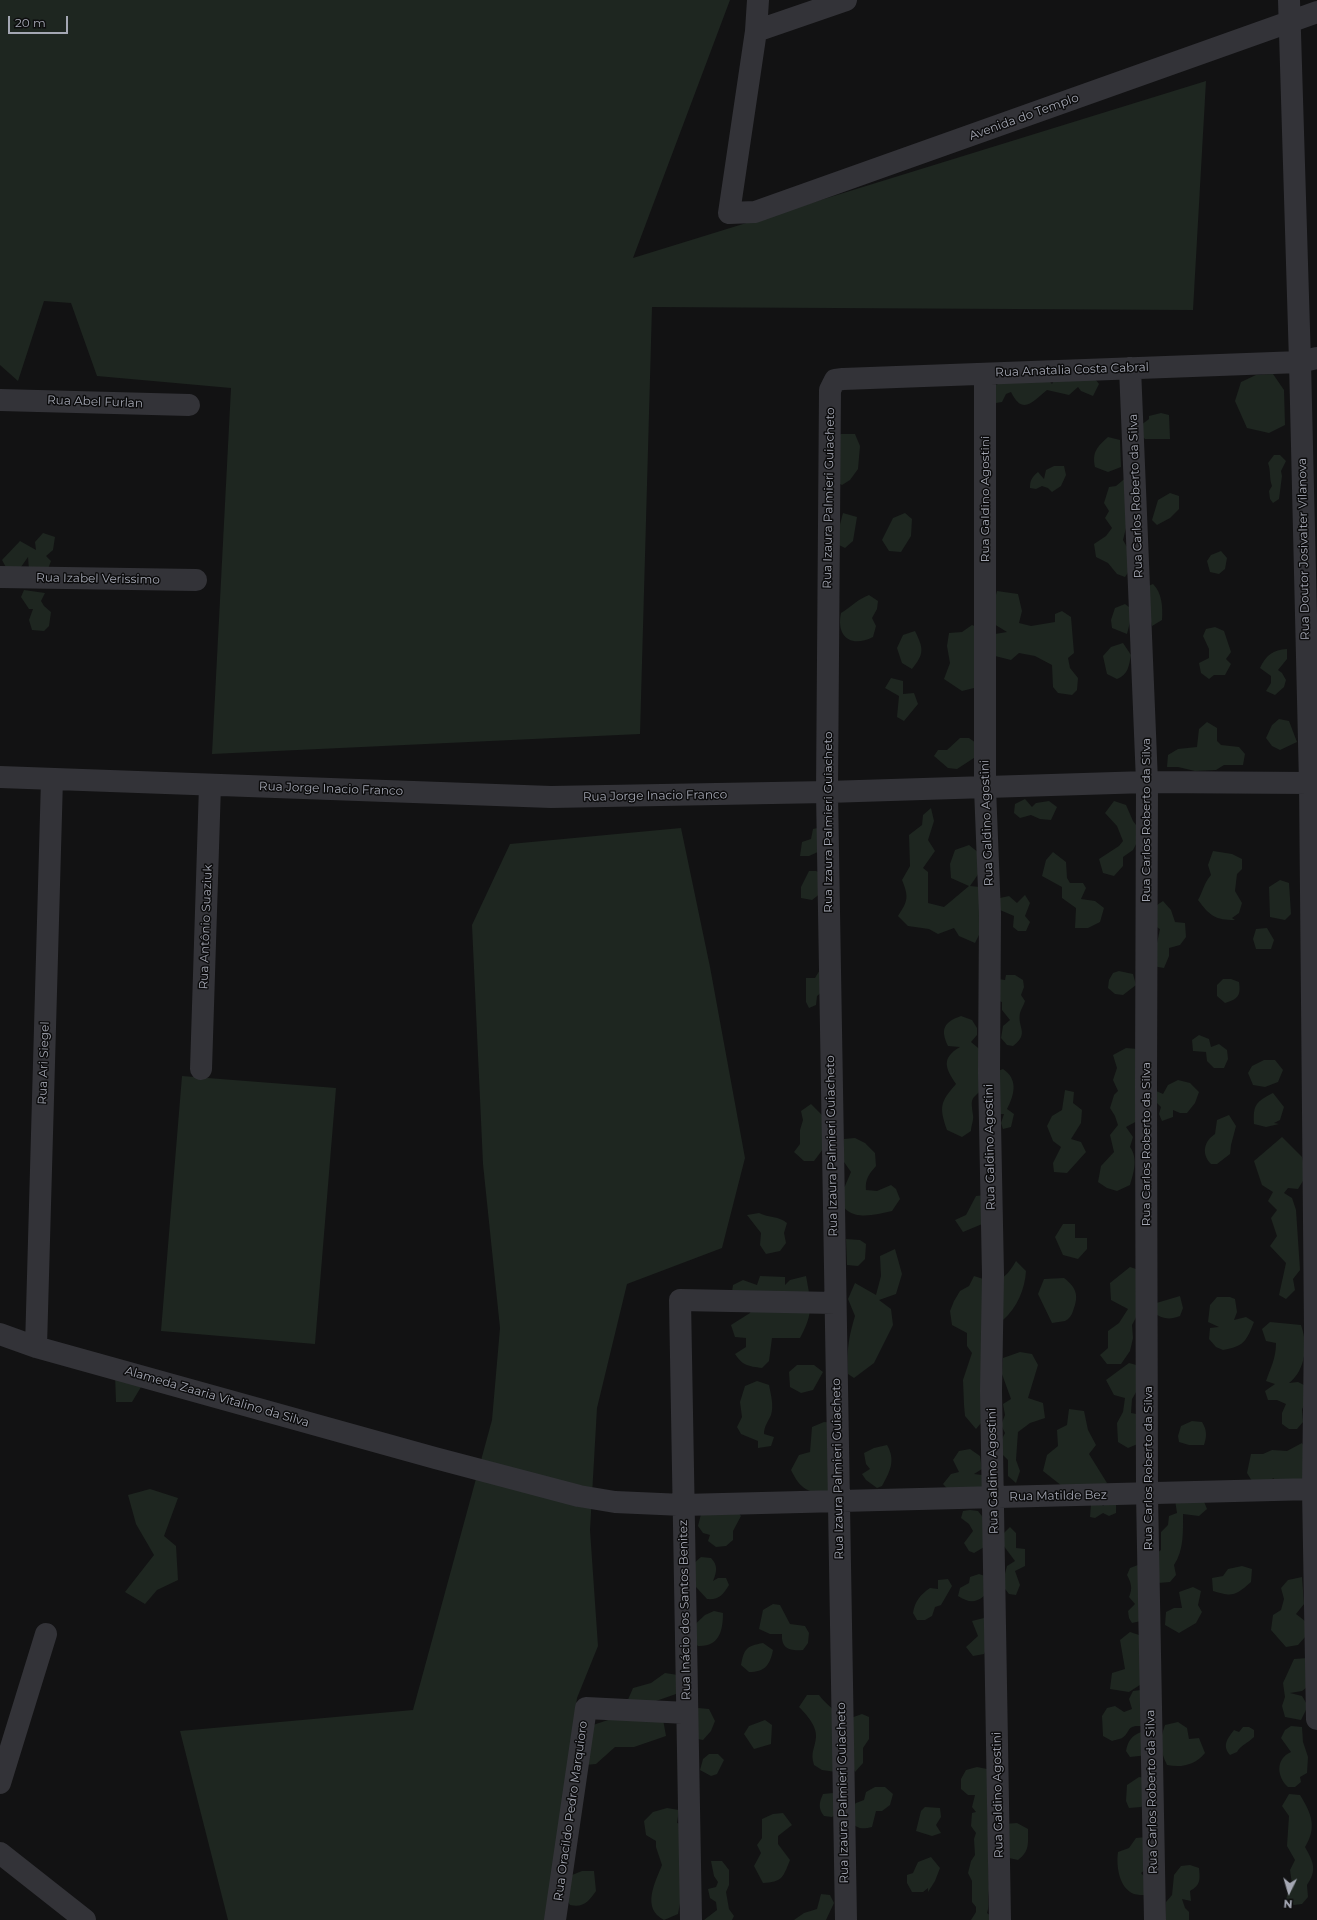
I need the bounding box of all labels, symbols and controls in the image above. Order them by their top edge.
scale bar [10,8,70,34]
text: 20 m [15,15,46,30]
street label: Avenida do Templo [967,90,1081,144]
street label: Rua Anatalia Costa Cabral [995,360,1149,380]
street label: Rua Abel Furlan [47,393,143,411]
street label: Rua Izaura Palmieri Guiacheto [820,407,838,589]
street label: Rua Carlos Roberto da Silva [1126,414,1146,578]
street label: Rua Galdino Agostini [978,436,992,562]
street label: Rua Doutor Josivalter Vilanova [1295,458,1313,640]
street label: Rua Izabel Verissimo [36,571,160,587]
street label: Rua Izaura Palmieri Guiacheto [821,731,835,913]
street label: Rua Carlos Roberto da Silva [1139,738,1153,902]
street label: Rua Galdino Agostini [978,760,996,886]
street label: Rua Jorge Inacio Franco [259,779,403,799]
street label: Rua Jorge Inacio Franco [583,788,727,804]
street label: Rua Antônio Suaziuk [197,864,215,990]
street label: Rua Ari Siegel [35,1021,53,1105]
street label: Rua Izaura Palmieri Guiacheto [823,1055,841,1237]
street label: Rua Carlos Roberto da Silva [1139,1062,1153,1226]
street label: Rua Galdino Agostini [982,1084,998,1210]
street label: Alameda Zaaria Vitalino da Silva [123,1364,311,1430]
street label: Rua Izaura Palmieri Guiacheto [829,1378,847,1560]
street label: Rua Carlos Roberto da Silva [1141,1386,1155,1550]
street label: Rua Galdino Agostini [985,1408,1001,1534]
street label: Rua Matilde Bez [1009,1488,1107,1504]
street label: Rua Inácio dos Santos Benitez [676,1520,694,1700]
street label: Rua Izaura Palmieri Guiacheto [834,1702,852,1884]
street label: Rua Carlos Roberto da Silva [1143,1710,1161,1874]
street label: Rua Oracildo Pedro Marquioro [551,1720,591,1902]
street label: Rua Galdino Agostini [990,1732,1006,1858]
north arrow [1269,1872,1309,1912]
text: N [1283,1897,1293,1911]

